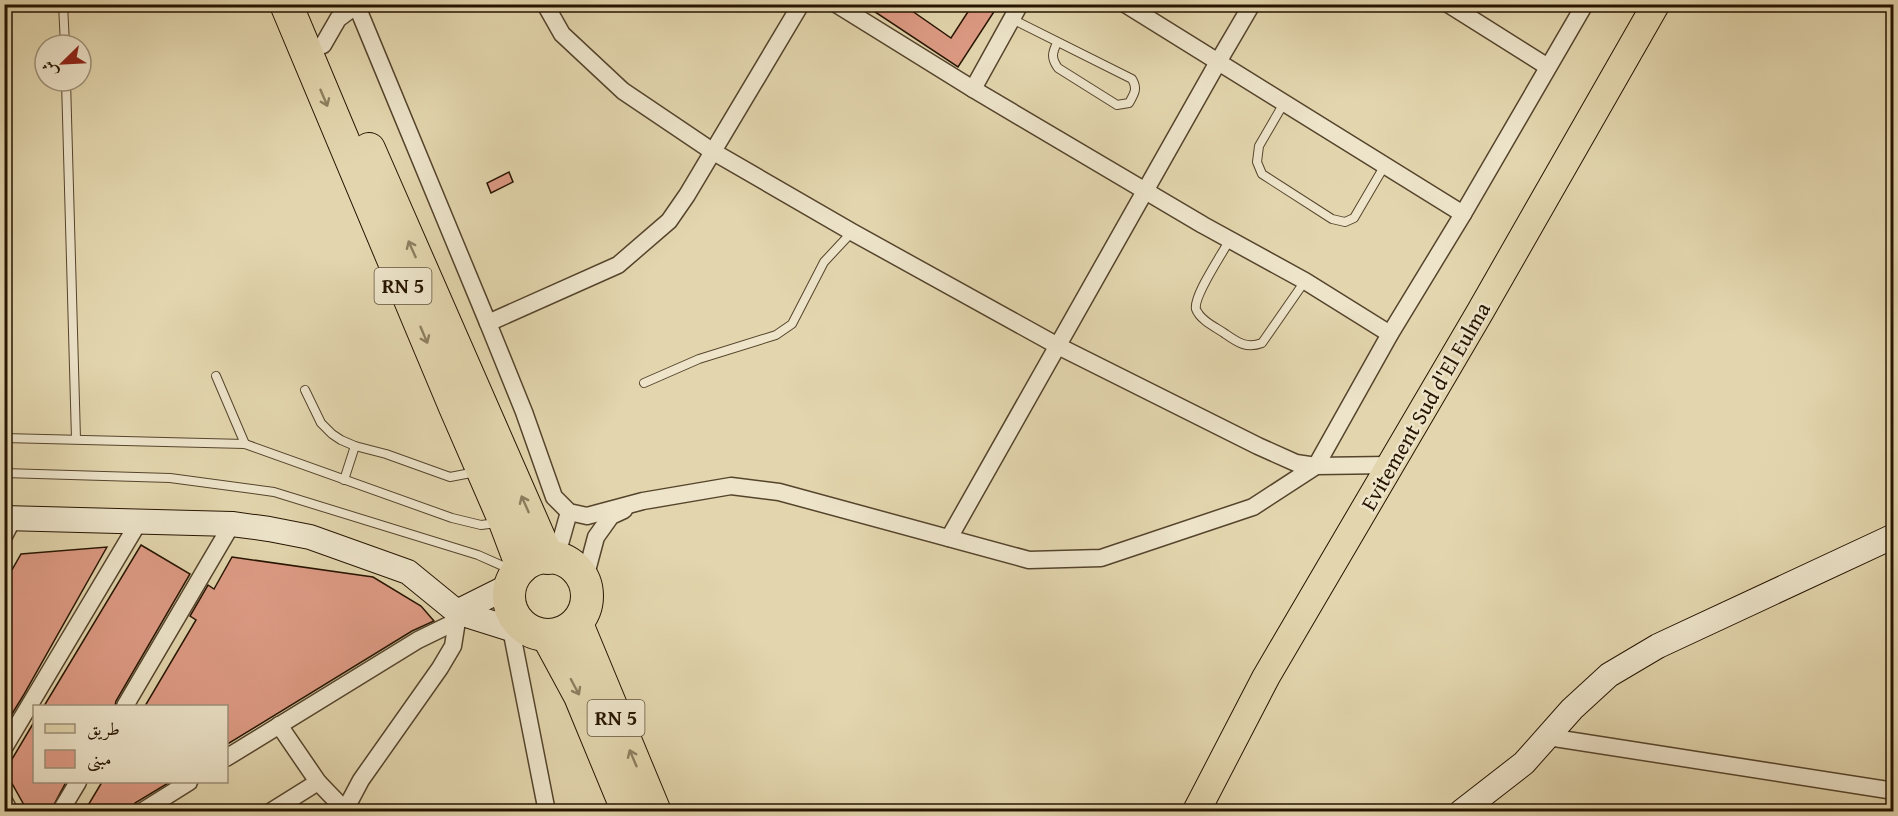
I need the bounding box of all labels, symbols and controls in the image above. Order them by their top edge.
north arrow [33,33,93,93]
text: ش [35,57,63,81]
one-way arrow [319,88,330,106]
one-way arrow [406,240,418,258]
road number: RN 5 [374,268,432,304]
street label: Evitement Sud d'El Eulma [1352,295,1498,516]
one-way arrow [419,325,430,344]
one-way arrow [519,495,530,514]
one-way arrow [570,677,581,695]
road number: RN 5 [588,700,644,736]
legend [33,705,228,783]
text: طريق [87,715,120,742]
text: مبنى [87,745,112,772]
one-way arrow [627,749,638,767]

